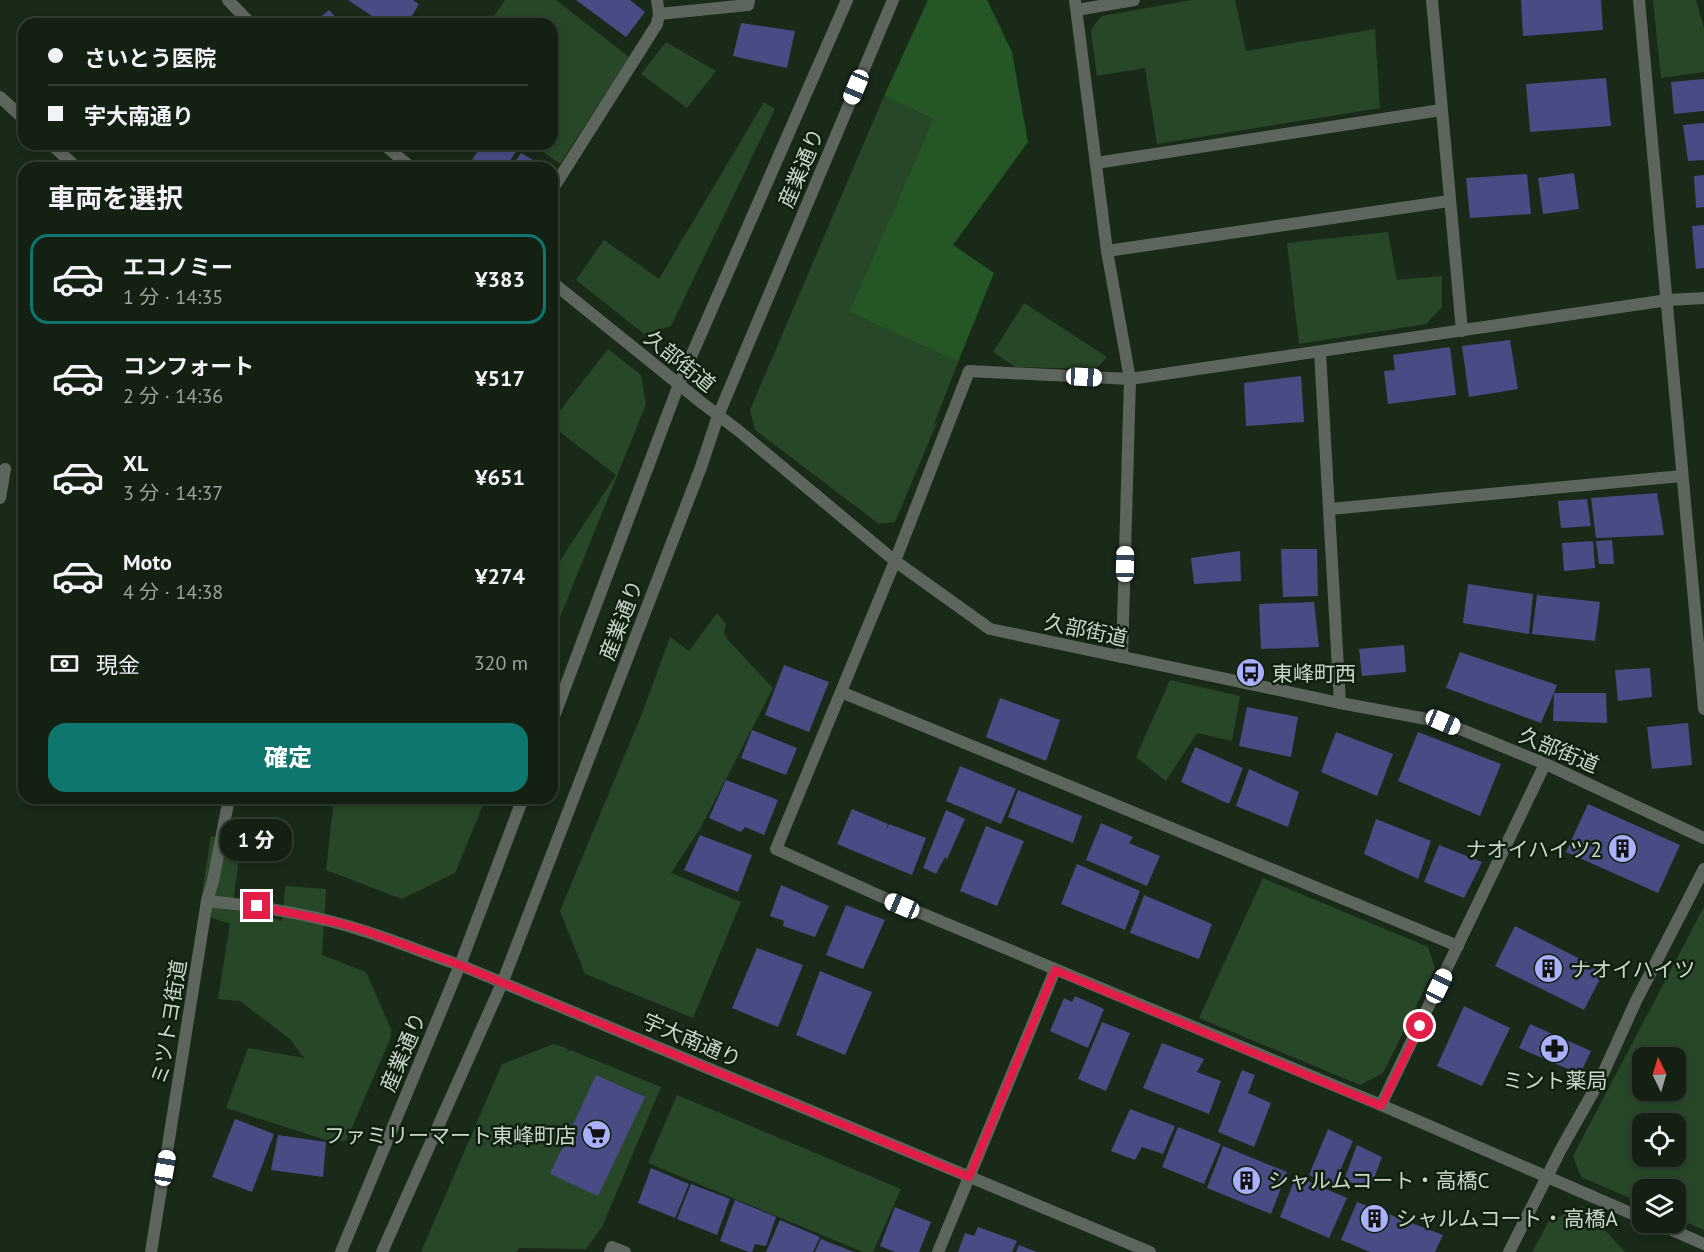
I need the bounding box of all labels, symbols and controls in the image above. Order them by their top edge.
text: さいとう医院 [84,44,216,72]
car [841,67,871,107]
text: 宇大南通り [84,102,194,130]
street label: 産業通り [772,124,830,212]
text: 車両を選択 [48,181,183,215]
icon: car [51,252,105,306]
text: エコノミー [123,253,233,281]
text: ¥383 [475,265,525,293]
text: 1 分 · 14:35 [123,284,223,310]
street label: 久部街道 [639,324,721,398]
icon: car [51,351,105,405]
text: コンフォート [123,352,254,380]
text: ¥517 [475,364,525,392]
car [1066,367,1102,387]
text: 2 分 · 14:36 [123,383,223,409]
text: XL [123,449,148,477]
icon: car [51,450,105,504]
text: ¥651 [475,463,525,491]
text: 3 分 · 14:37 [123,480,223,506]
car [1116,546,1134,582]
text: Moto [123,548,172,576]
icon: car [51,549,105,603]
text: ¥274 [475,562,525,590]
street label: 産業通り [593,576,649,664]
text: 4 分 · 14:38 [123,579,223,605]
street label: 久部街道 [1042,608,1130,652]
icon: cash [48,647,81,680]
text: 320 m [474,650,528,676]
text: 現金 [96,651,140,679]
bus stop icon: 東峰町西 [1235,657,1267,689]
place label: 東峰町西 [1272,660,1356,687]
car [1423,707,1463,737]
street label: 久部街道 [1515,721,1603,779]
button: 確定 [48,723,528,792]
callout: 1 分 [221,819,293,861]
text: 1 分 [238,827,274,853]
building icon: ナオイハイツ2 [1607,833,1639,865]
place label: ナオイハイツ2 [1465,836,1602,863]
car [882,891,922,921]
route end [243,892,270,919]
building icon: ナオイハイツ [1533,953,1565,985]
place label: ナオイハイツ [1570,956,1695,983]
street label: ミツトヨ街道 [146,958,192,1086]
car [1423,966,1455,1006]
street label: 宇大南通り [638,1007,746,1073]
street label: 産業通り [374,1008,432,1096]
route start [1406,1012,1433,1039]
pharmacy icon: ミント薬局 [1539,1033,1571,1065]
north arrow [1632,1047,1686,1101]
map controls [1632,1047,1686,1233]
place label: ミント薬局 [1503,1067,1608,1094]
button: locate [1632,1113,1686,1167]
supermarket icon: ファミリーマート東峰町店 [581,1119,613,1151]
place label: ファミリーマート東峰町店 [324,1122,576,1149]
car [153,1149,177,1187]
building icon: シャルムコート・高橋C [1231,1164,1263,1196]
place label: シャルムコート・高橋C [1268,1167,1490,1194]
button: layers [1632,1179,1686,1233]
building icon: シャルムコート・高橋A [1359,1202,1391,1234]
place label: シャルムコート・高橋A [1396,1205,1619,1232]

